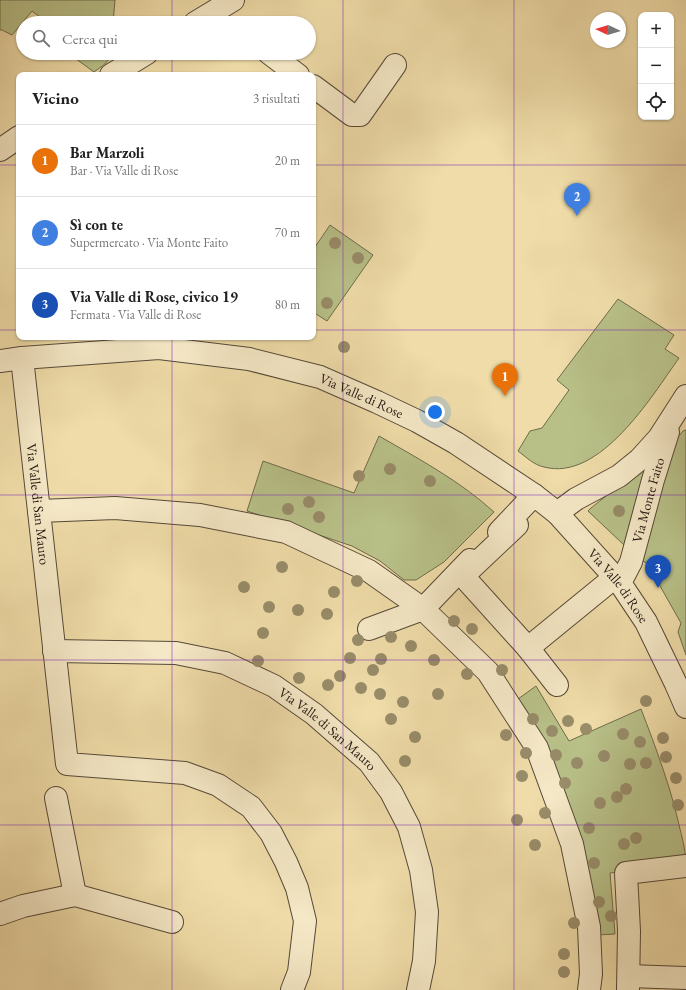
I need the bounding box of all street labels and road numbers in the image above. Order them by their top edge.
street label: Via Valle di Rose [317,369,407,422]
street label: Via Valle di San Mauro [23,442,54,566]
street label: Via Monte Faito [628,455,669,544]
street label: Via Valle di Rose [584,544,653,627]
street label: Via Valle di San Mauro [275,683,381,774]

